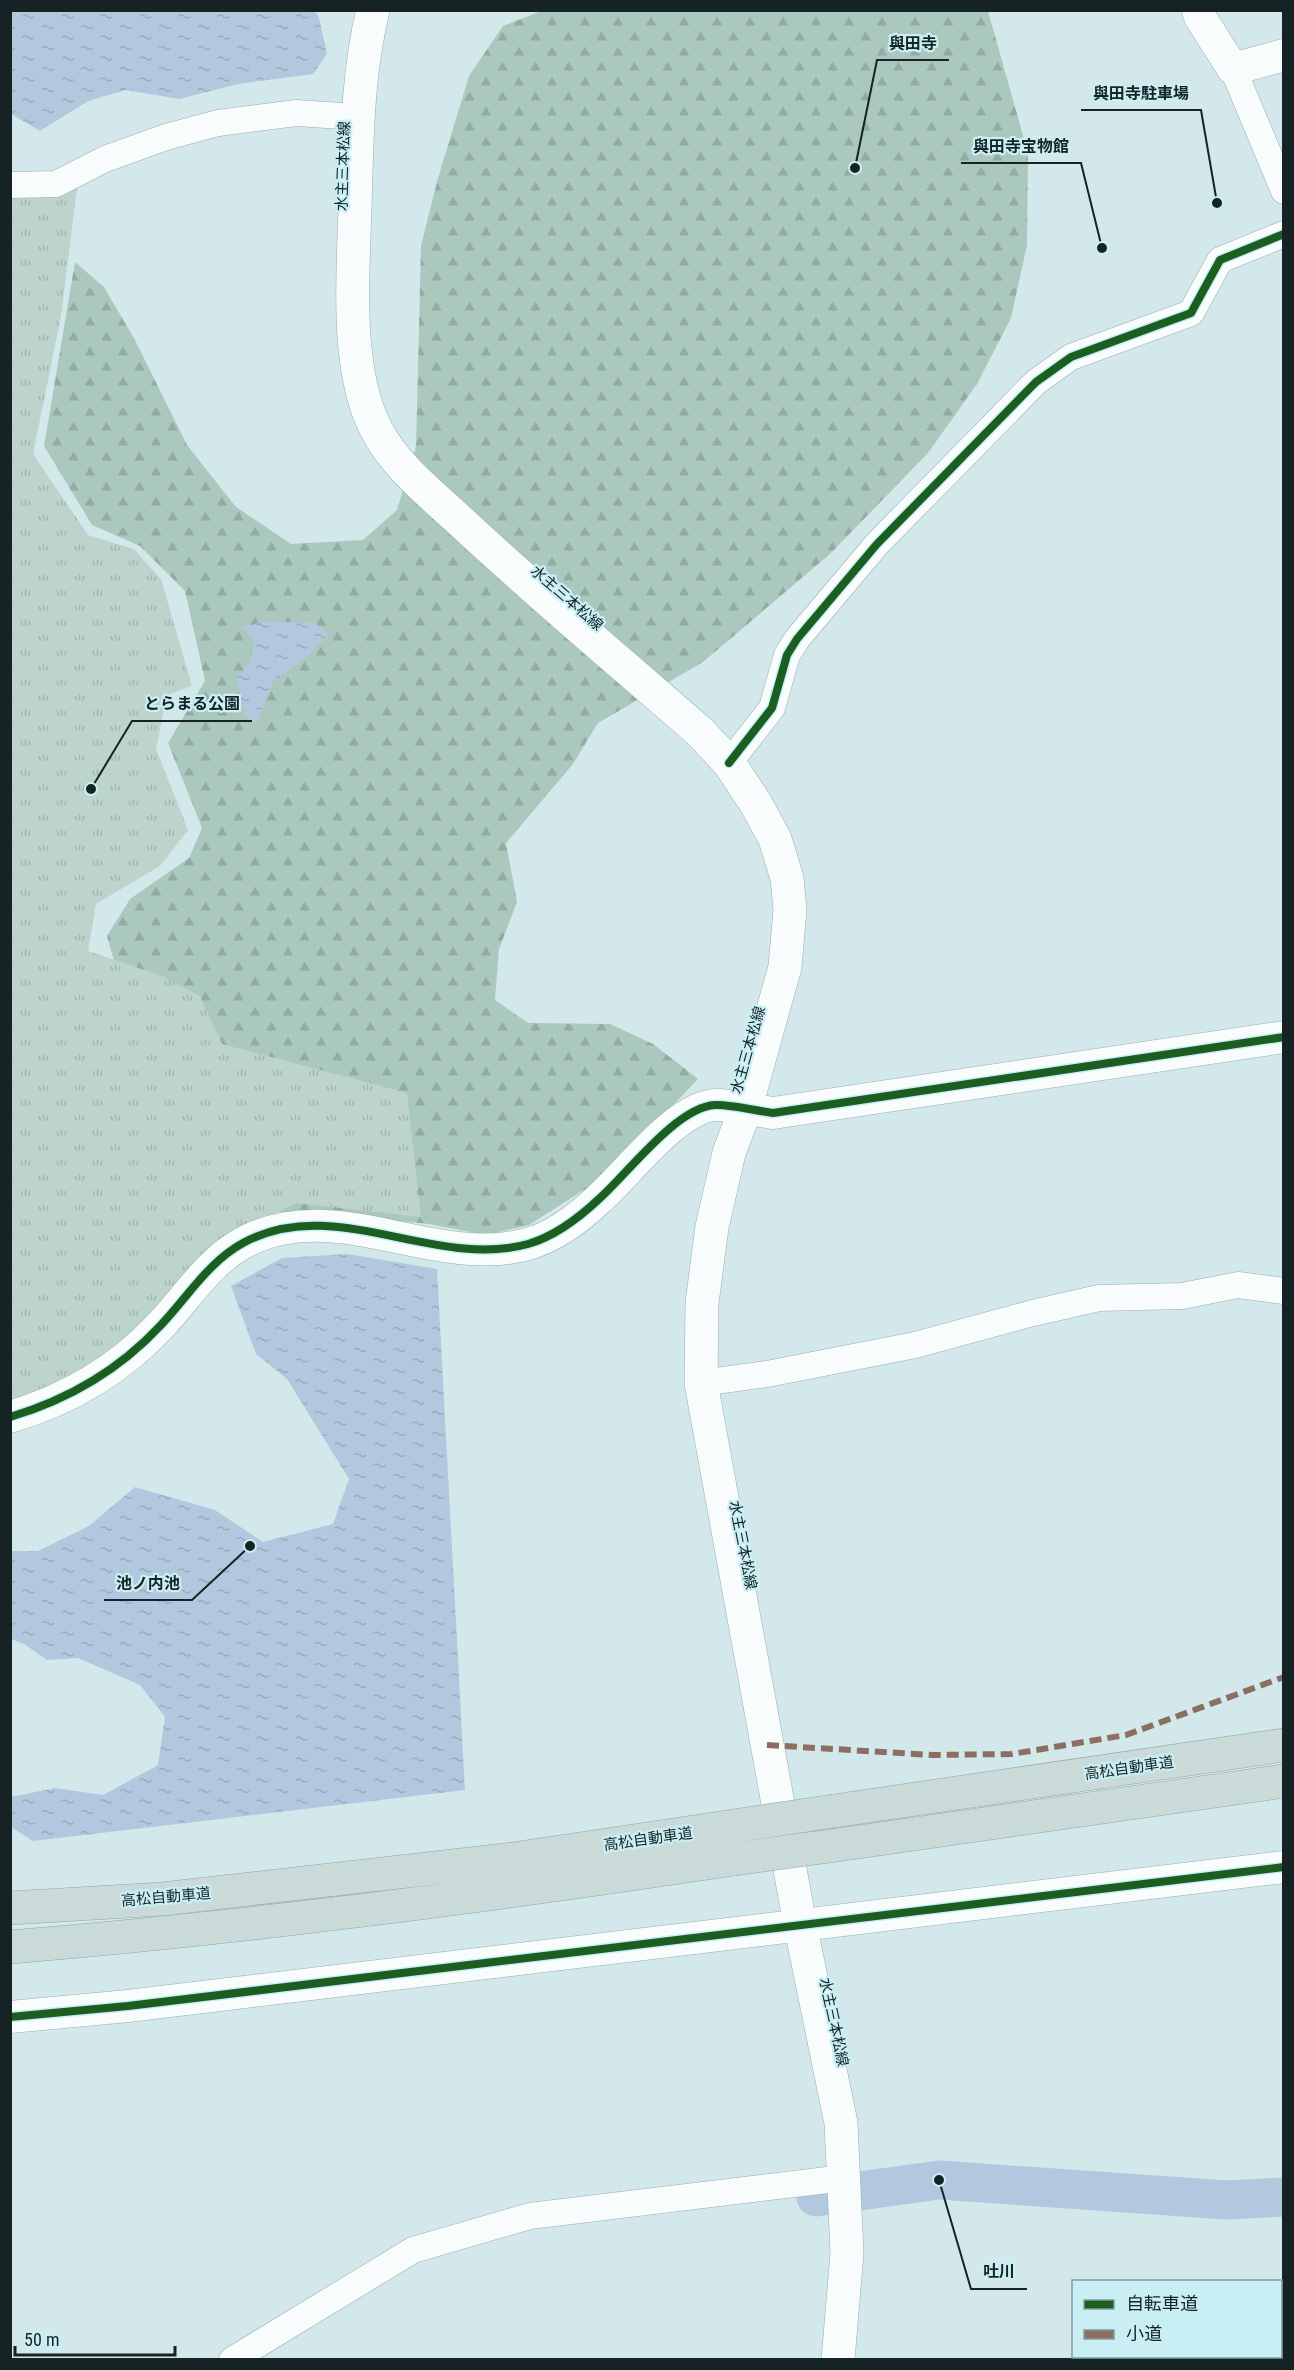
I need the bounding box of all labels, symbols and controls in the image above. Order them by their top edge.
callout: 與田寺 [877,26,949,60]
text: 與田寺 [889,34,937,53]
callout: 與田寺駐車場 [1081,76,1201,110]
text: 與田寺駐車場 [1093,84,1189,103]
street label: 水主三本松線 [332,121,354,211]
callout: 與田寺宝物館 [961,129,1081,163]
text: 與田寺宝物館 [973,137,1069,156]
street label: 水主三本松線 [527,562,607,634]
callout: とらまる公園 [132,687,252,721]
text: とらまる公園 [144,694,240,713]
street label: 水主三本松線 [727,1004,769,1096]
street label: 水主三本松線 [726,1499,760,1591]
callout: 池ノ内池 [104,1566,192,1600]
text: 池ノ内池 [116,1574,180,1593]
street label: 高松自動車道 [1083,1753,1175,1783]
street label: 高松自動車道 [602,1824,694,1854]
street label: 高松自動車道 [120,1884,212,1910]
street label: 水主三本松線 [816,1976,852,2068]
callout: 吐川 [971,2255,1027,2289]
text: 吐川 [983,2262,1015,2281]
legend [1072,2280,1282,2358]
text: 自転車道 [1126,2293,1198,2314]
scale bar [15,2319,176,2357]
text: 小道 [1126,2323,1162,2344]
text: 50 m [24,2329,59,2350]

